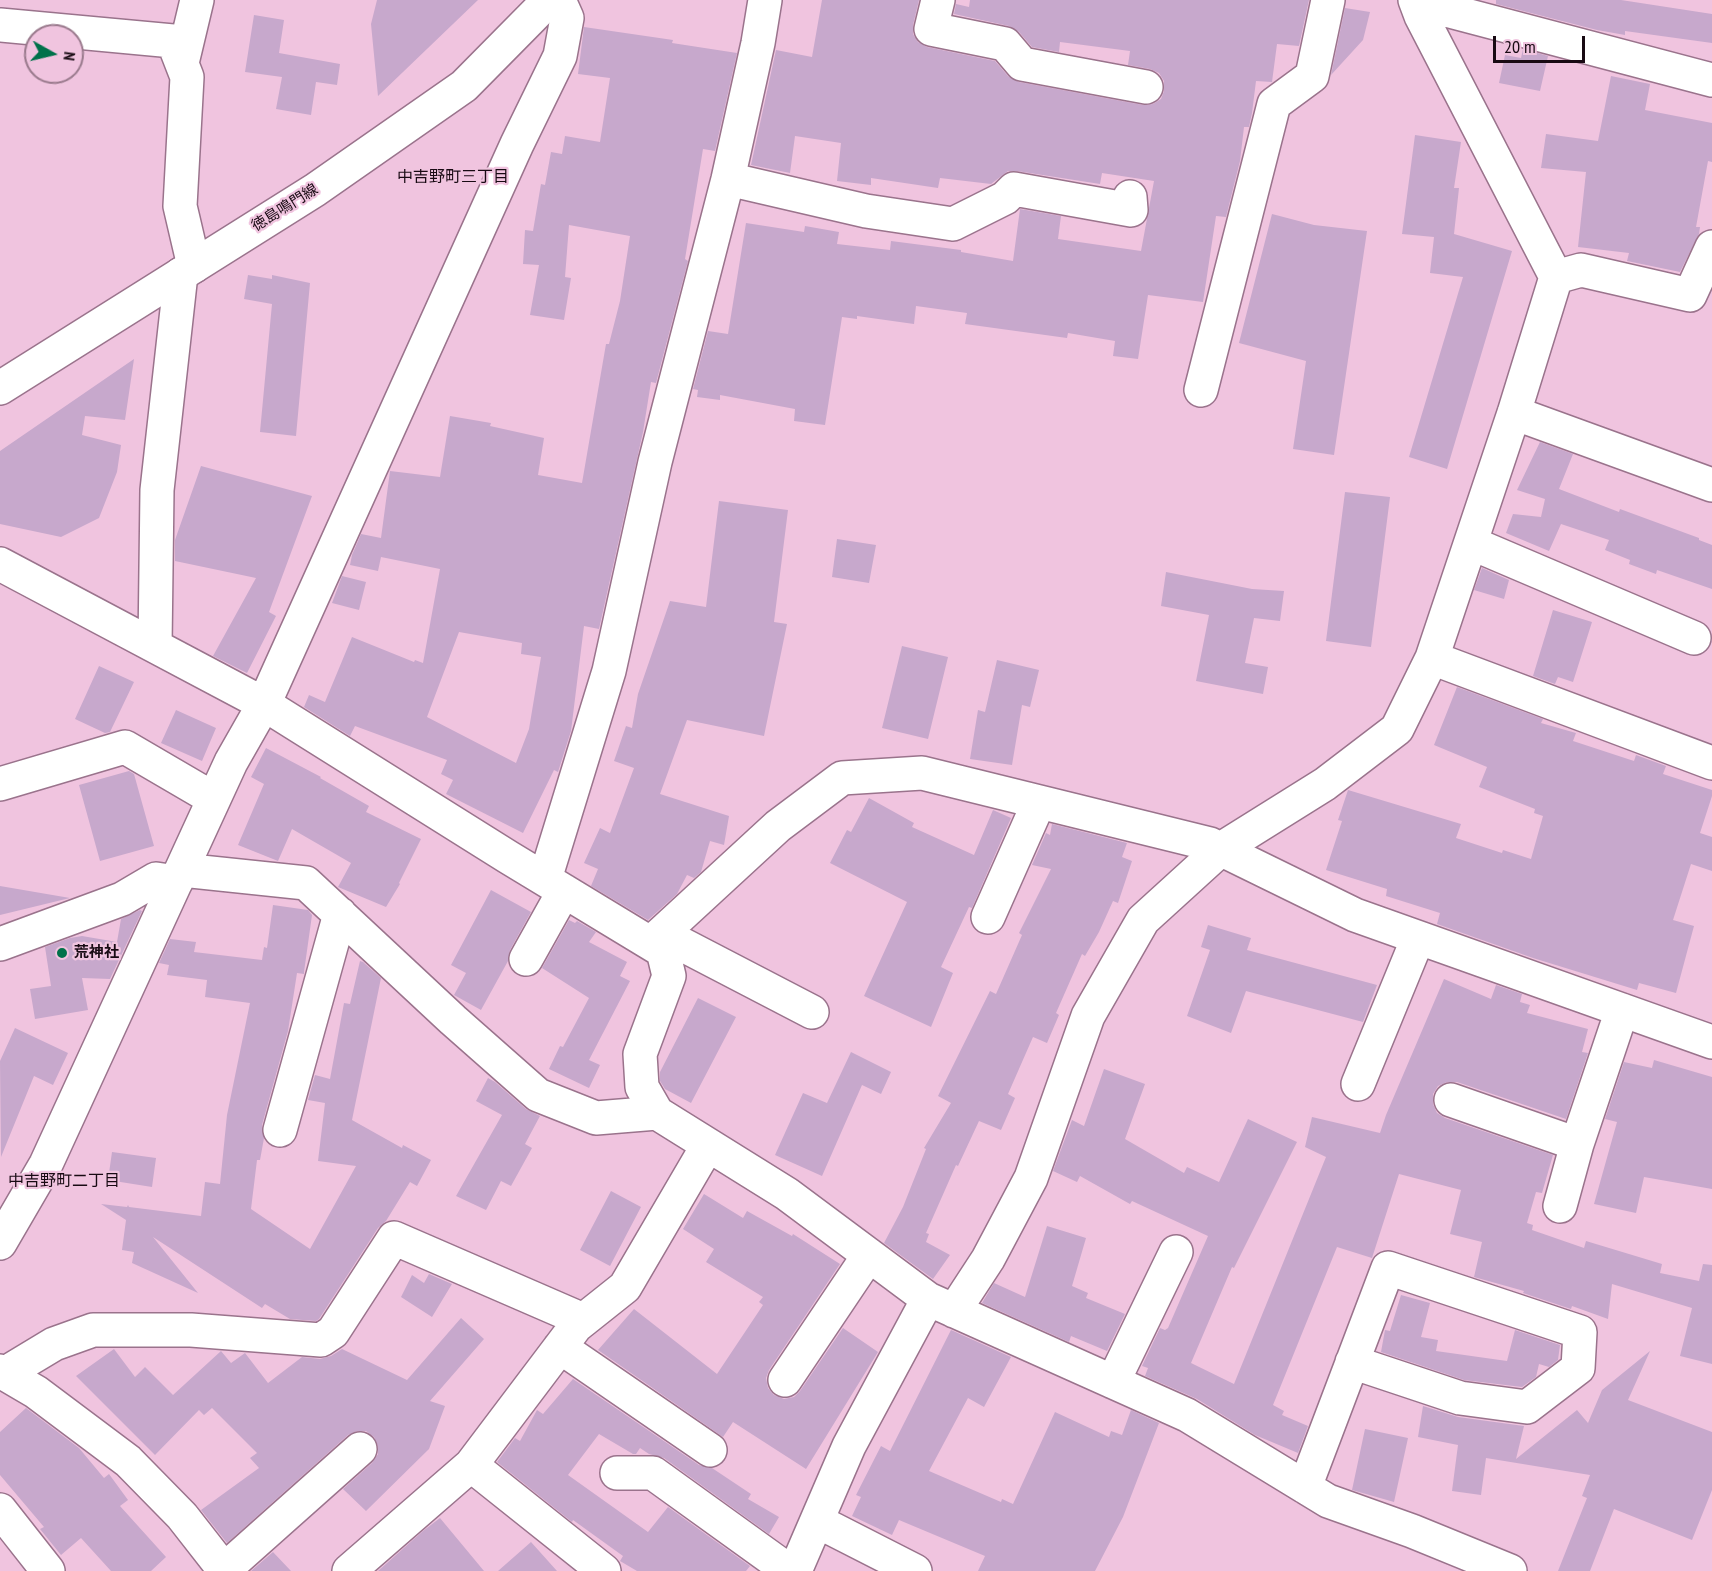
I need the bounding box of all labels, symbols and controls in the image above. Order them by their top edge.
north arrow [24,24,84,84]
scale bar [1496,24,1588,62]
text: 20 m [1504,35,1536,58]
text: N [59,51,80,62]
district label: 中吉野町三丁目 [397,167,509,187]
street label: 徳島鳴門線 [248,180,322,236]
place label: 荒神社 [74,944,119,962]
marker: 荒神社 [55,946,69,960]
district label: 中吉野町二丁目 [8,1171,120,1191]

